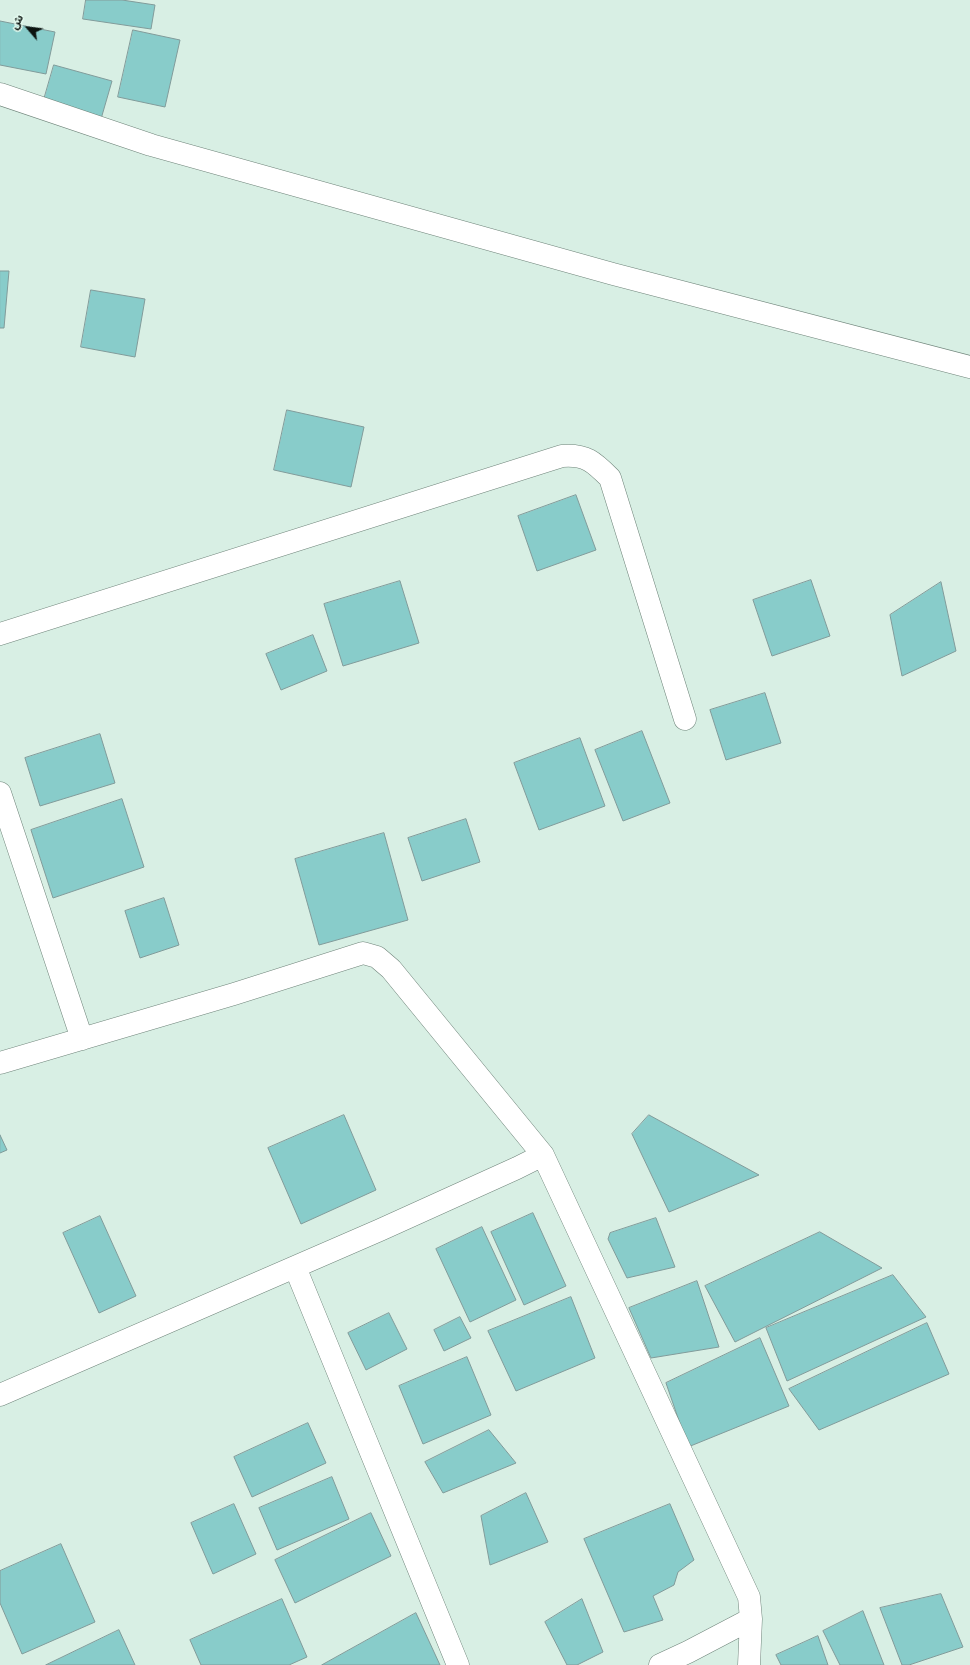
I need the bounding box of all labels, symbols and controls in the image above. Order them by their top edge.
north arrow [8,8,48,48]
text: ش [8,12,26,32]

